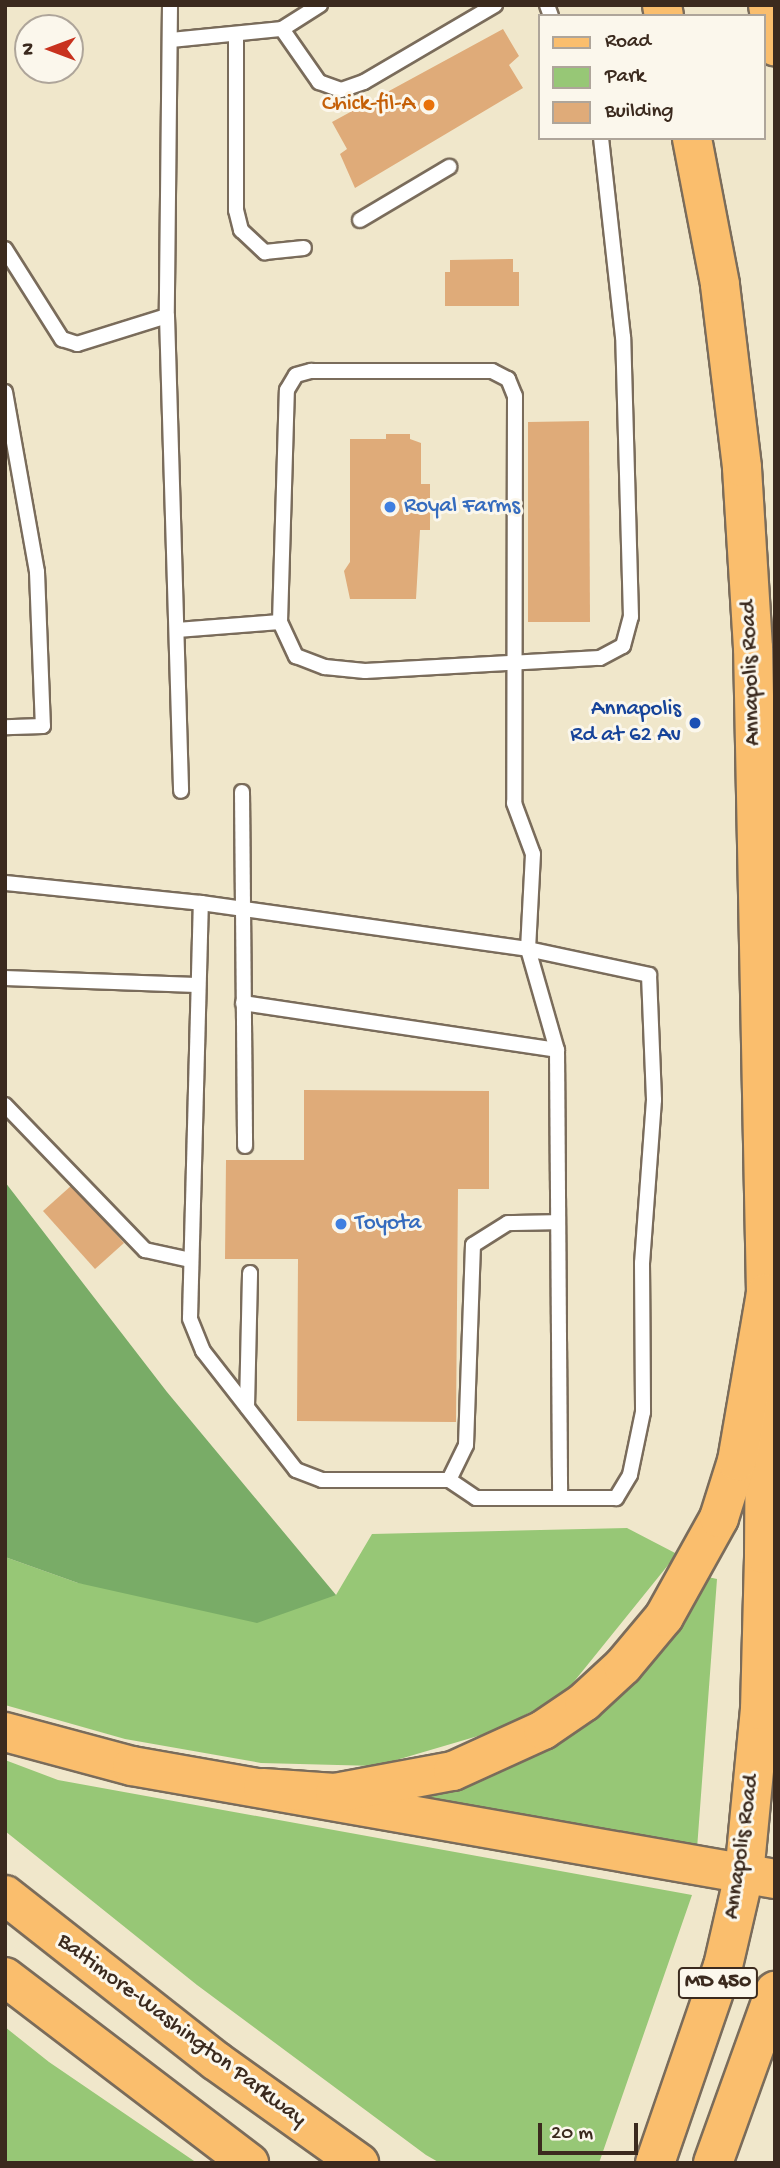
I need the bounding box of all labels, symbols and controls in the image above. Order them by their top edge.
north arrow [14,14,84,84]
legend [538,14,766,140]
text: Road [605,30,651,55]
text: N [18,43,41,55]
text: Park [605,65,645,90]
place label: Chick-fil-A [322,91,415,119]
marker: Chick-fil-A [421,97,437,113]
text: Building [605,100,674,125]
place label: Royal Farms [404,493,520,521]
marker: Royal Farms [382,499,398,515]
street label: Annapolis Road [736,600,768,746]
place label: Annapolis Rd at 62 Av [570,696,681,750]
marker: Annapolis Rd at 62 Av [687,715,703,731]
place label: Toyota [355,1210,421,1238]
marker: Toyota [333,1216,349,1232]
street label: Annapolis Road [719,1773,767,1921]
street label: Baltimore-Washington Parkway [51,1928,311,2134]
road number: MD 450 [678,1966,758,2000]
scale bar [542,2108,642,2152]
text: 20 m [551,2122,593,2147]

